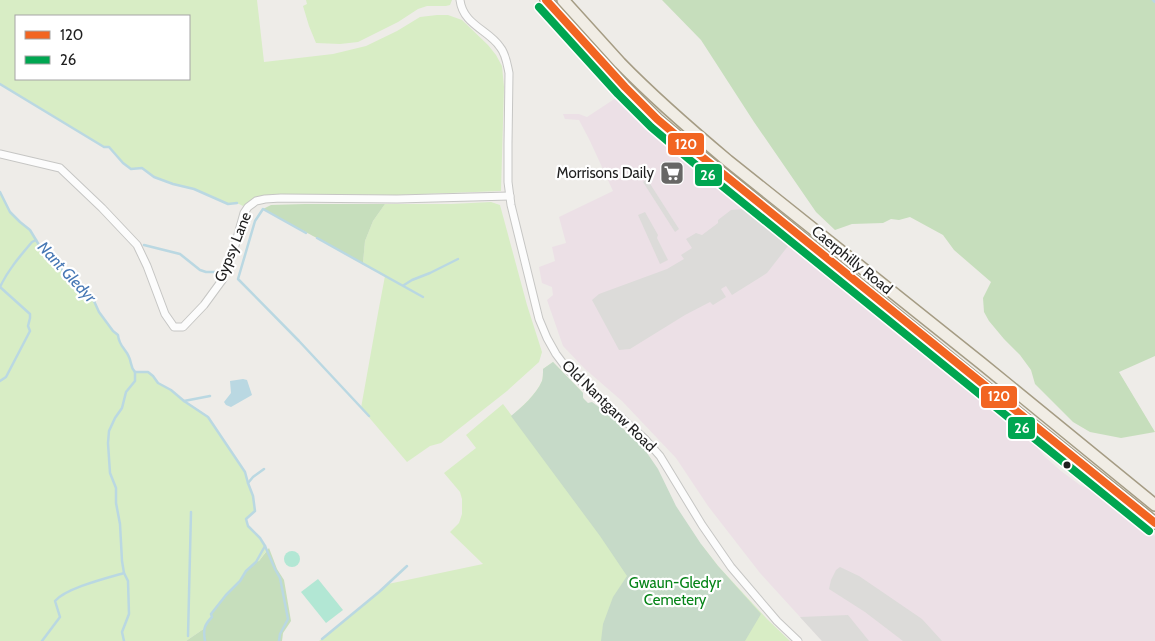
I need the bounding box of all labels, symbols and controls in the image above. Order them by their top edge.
legend [15,15,190,80]
text: 120 [60,26,83,44]
text: 26 [60,51,76,69]
line badge: 120 [667,132,705,156]
text: 120 [675,135,697,153]
supermarket icon: Morrisons Daily [659,160,685,186]
line badge: 26 [694,163,723,187]
place label: Morrisons Daily [556,164,654,182]
text: 26 [700,166,716,184]
street label: Gypsy Lane [211,209,255,285]
street label: Caerphilly Road [808,222,896,298]
water label: Nant Gledyr [34,238,101,307]
street label: Old Nantgarw Road [558,357,660,455]
line badge: 120 [980,385,1018,409]
text: 120 [988,387,1010,405]
line badge: 26 [1007,416,1036,440]
text: 26 [1014,419,1030,437]
unlabelled marker [1062,460,1072,470]
park label: Gwaun-Gledyr Cemetery [629,574,721,609]

